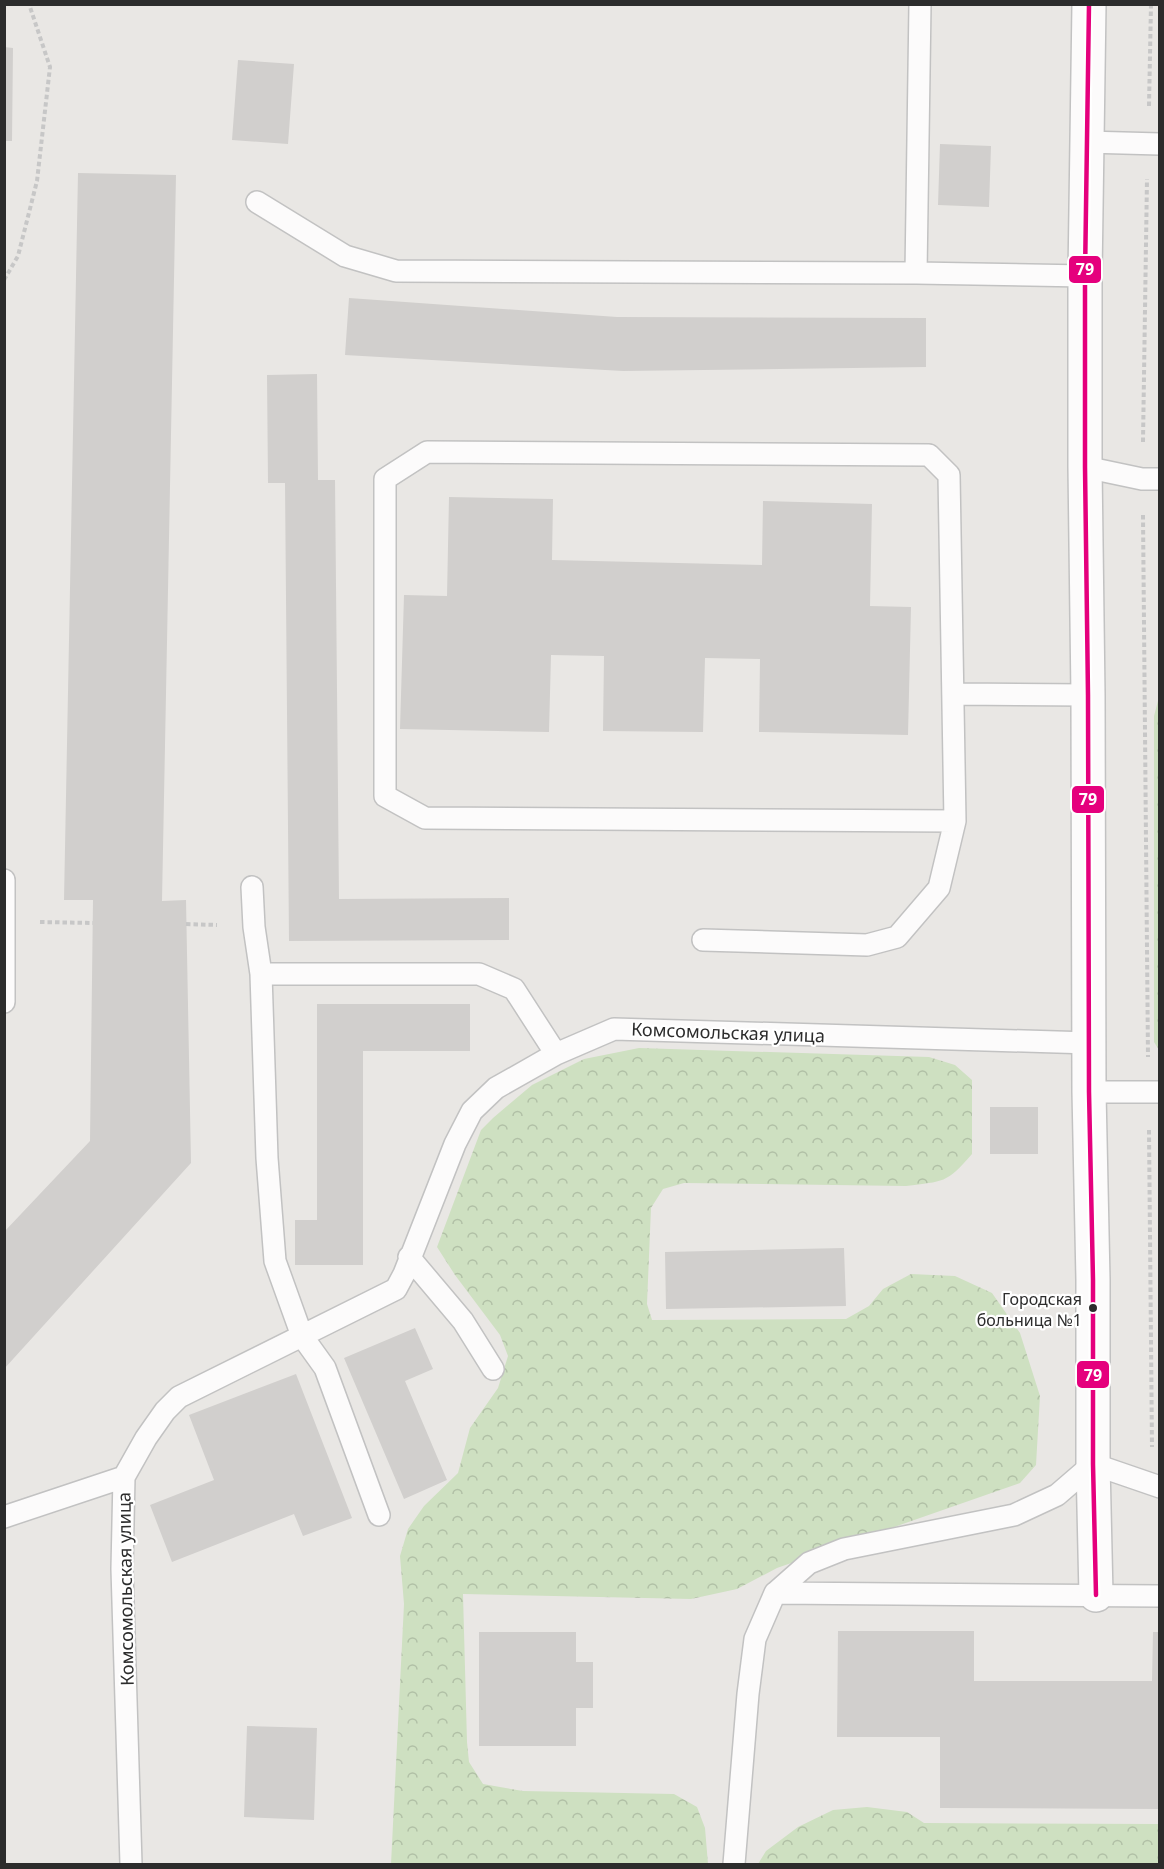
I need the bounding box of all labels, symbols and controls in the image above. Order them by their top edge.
line badge: 79 [1068,255,1102,284]
text: 79 [1076,258,1094,280]
line badge: 79 [1071,785,1105,814]
text: 79 [1079,788,1097,810]
street label: Комсомольская улица [631,1017,825,1047]
place label: Городская больница №1 [977,1288,1082,1331]
marker: Городская больница №1 [1087,1302,1099,1314]
line badge: 79 [1076,1360,1110,1389]
text: 79 [1084,1364,1102,1386]
street label: Комсомольская улица [111,1492,139,1686]

